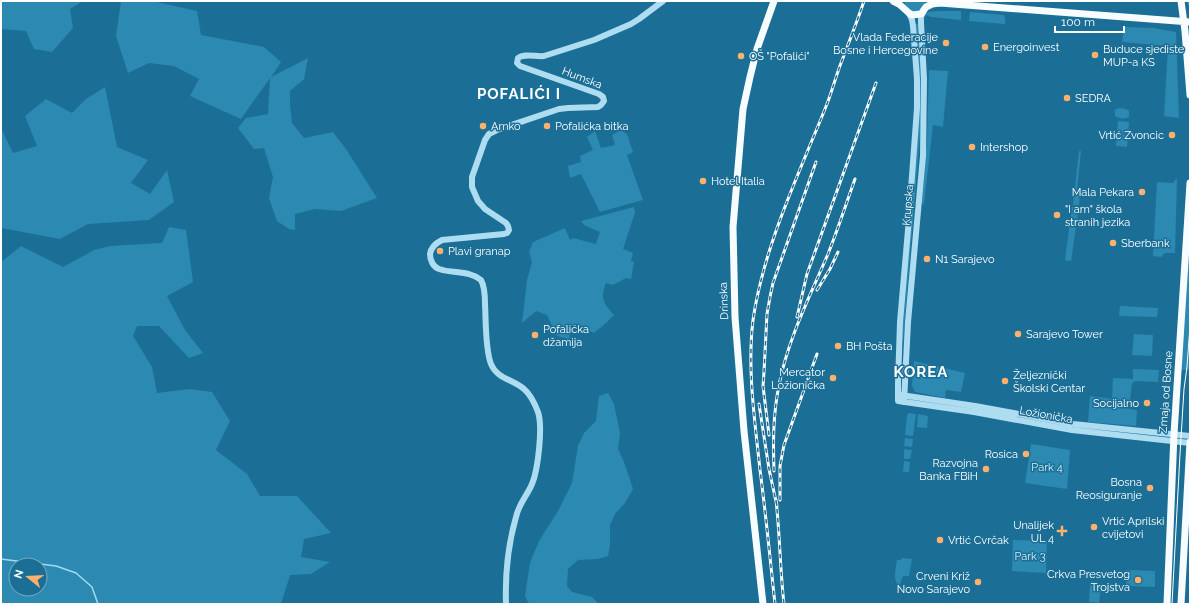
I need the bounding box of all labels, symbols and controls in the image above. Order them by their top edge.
scale bar [1055,8,1124,34]
text: 100 m [1061,15,1095,29]
place label: Vlada Federacije Bosne i Hercegovine [833,31,939,57]
marker: Vlada Federacije Bosne i Hercegovine [941,38,951,48]
place label: Energoinvest [993,41,1060,54]
marker: Energoinvest [980,42,990,52]
place label: Buduce sjediste MUP-a KS [1103,43,1185,69]
place label: OŠ "Pofalići" [749,49,810,63]
marker: Buduce sjediste MUP-a KS [1090,50,1100,60]
marker: OŠ "Pofalići" [736,51,746,61]
street label: Humska [560,64,604,92]
district label: POFALIĆI I [477,85,561,103]
place label: SEDRA [1075,92,1111,105]
marker: SEDRA [1062,93,1072,103]
place label: Amko [491,120,521,133]
place label: Pofalićka bitka [555,120,629,133]
marker: Amko [478,121,488,131]
marker: Pofalićka bitka [542,121,552,131]
place label: Vrtić Zvoncic [1098,129,1164,142]
marker: Vrtić Zvoncic [1167,130,1177,140]
place label: Intershop [980,141,1028,154]
marker: Intershop [967,142,977,152]
place label: Hotel Italia [711,175,765,188]
marker: Hotel Italia [698,176,708,186]
street label: Krupska [900,184,916,226]
place label: Mala Pekara [1072,186,1134,199]
marker: Mala Pekara [1137,187,1147,197]
place label: "I am" škola stranih jezika [1065,203,1130,229]
marker: "I am" škola stranih jezika [1052,210,1062,220]
place label: Sberbank [1121,237,1170,250]
marker: Sberbank [1108,238,1118,248]
place label: Plavi granap [448,245,511,258]
marker: Plavi granap [435,246,445,256]
place label: N1 Sarajevo [935,253,995,266]
marker: N1 Sarajevo [922,254,932,264]
street label: Drinska [717,282,731,320]
place label: Pofalićka džamija [543,323,589,349]
place label: Sarajevo Tower [1026,328,1103,341]
marker: Sarajevo Tower [1013,329,1023,339]
marker: Pofalićka džamija [530,330,540,340]
place label: BH Pošta [846,340,893,353]
marker: BH Pošta [833,341,843,351]
street label: Zmaja od Bosne [1157,350,1175,434]
district label: KOREA [894,363,948,381]
place label: Mercator Ložionička [771,366,825,392]
place label: Željeznički Školski Centar [1013,368,1085,395]
marker: Mercator Ložionička [828,373,838,383]
marker: Željeznički Školski Centar [1000,376,1010,386]
place label: Socijalno [1093,397,1139,410]
marker: Socijalno [1142,398,1152,408]
street label: Ložionička [1018,404,1074,426]
place label: Rosica [985,448,1018,461]
marker: Rosica [1021,449,1031,459]
place label: Razvojna Banka FBiH [919,457,978,483]
park label: Park 4 [1031,461,1063,474]
marker: Razvojna Banka FBiH [981,464,991,474]
place label: Bosna Reosiguranje [1076,476,1143,502]
marker: Bosna Reosiguranje [1145,483,1155,493]
place label: Vrtić Aprilski cvijetovi [1102,515,1164,541]
place label: Unalijek UL 4 [1013,519,1054,545]
marker: Vrtić Aprilski cvijetovi [1089,522,1099,532]
marker: Unalijek UL 4 [1057,526,1067,536]
place label: Vrtić Cvrčak [948,534,1009,547]
marker: Vrtić Cvrčak [935,535,945,545]
park label: Park 3 [1014,550,1046,563]
north arrow [8,557,48,597]
text: N [11,568,26,580]
place label: Crkva Presvetog Trojstva [1047,568,1130,594]
place label: Crveni Križ Novo Sarajevo [897,570,971,596]
marker: Crkva Presvetog Trojstva [1133,575,1143,585]
marker: Crveni Križ Novo Sarajevo [973,577,983,587]

